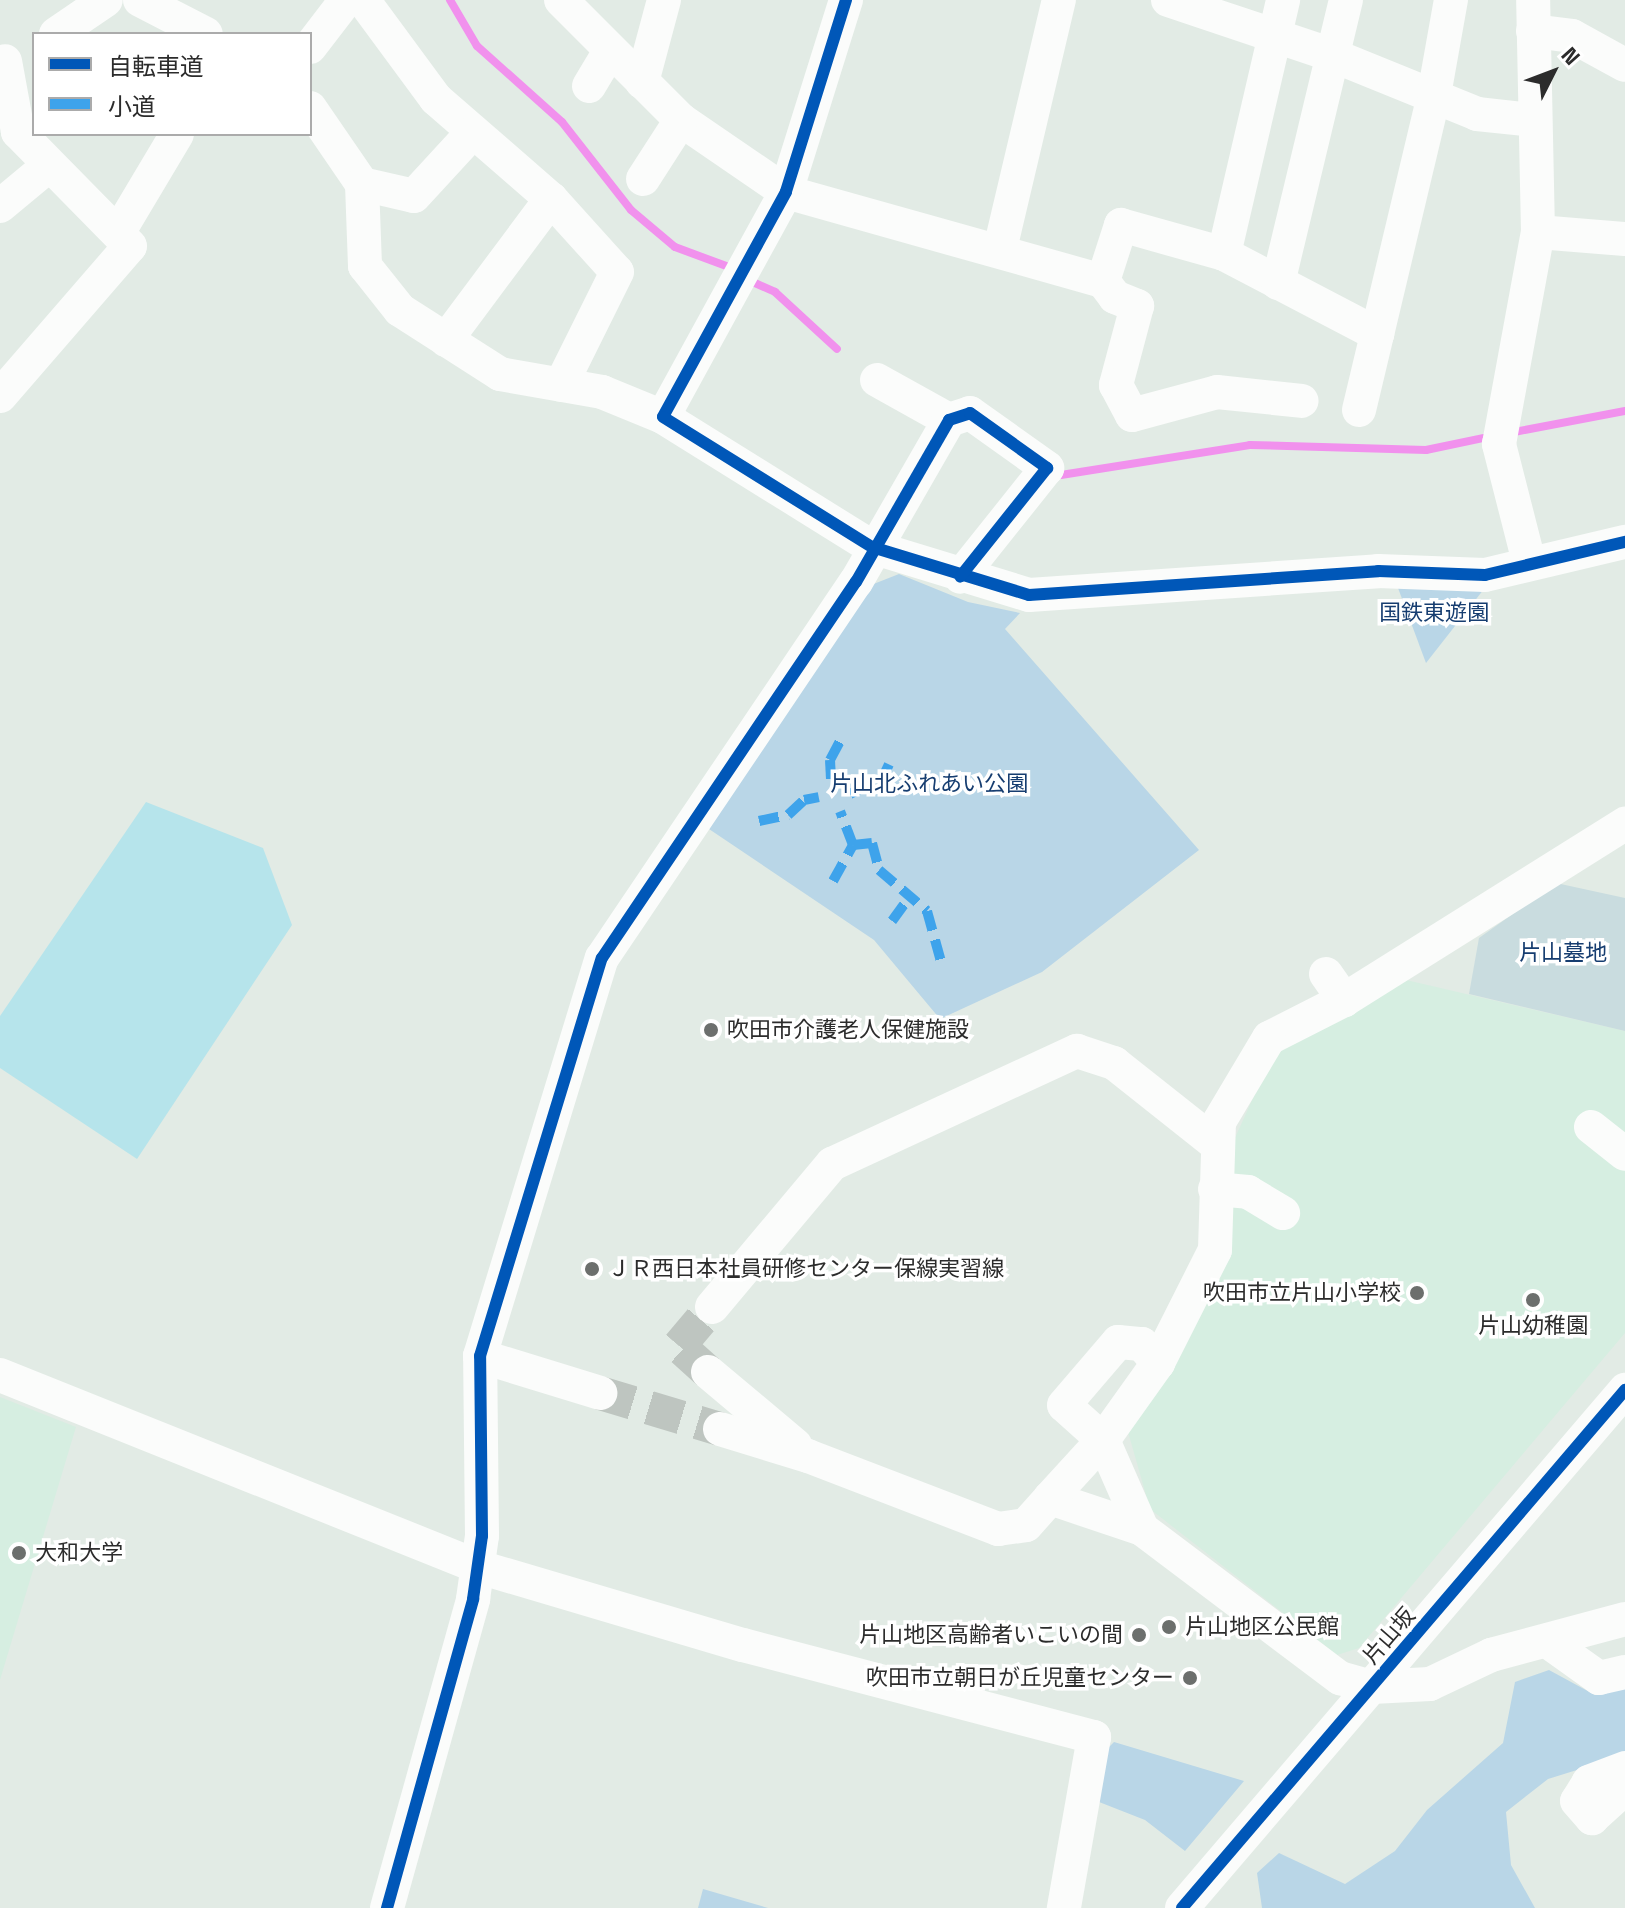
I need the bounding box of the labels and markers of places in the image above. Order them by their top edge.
place label: 吹田市介護老人保健施設 [727,1017,969,1043]
marker: 吹田市介護老人保健施設 [702,1021,720,1039]
place label: ＪＲ西日本社員研修センター保線実習線 [608,1256,1004,1282]
marker: ＪＲ西日本社員研修センター保線実習線 [583,1260,601,1278]
place label: 吹田市立片山小学校 [1203,1280,1401,1306]
marker: 吹田市立片山小学校 [1408,1284,1426,1302]
marker: 片山幼稚園 [1524,1291,1542,1309]
place label: 片山幼稚園 [1478,1313,1588,1339]
place label: 大和大学 [35,1540,123,1566]
marker: 大和大学 [10,1544,28,1562]
place label: 片山地区公民館 [1185,1614,1339,1640]
marker: 片山地区公民館 [1160,1618,1178,1636]
place label: 片山地区高齢者いこいの間 [859,1622,1123,1648]
marker: 片山地区高齢者いこいの間 [1130,1626,1148,1644]
place label: 吹田市立朝日が丘児童センター [866,1665,1174,1691]
marker: 吹田市立朝日が丘児童センター [1181,1669,1199,1687]

